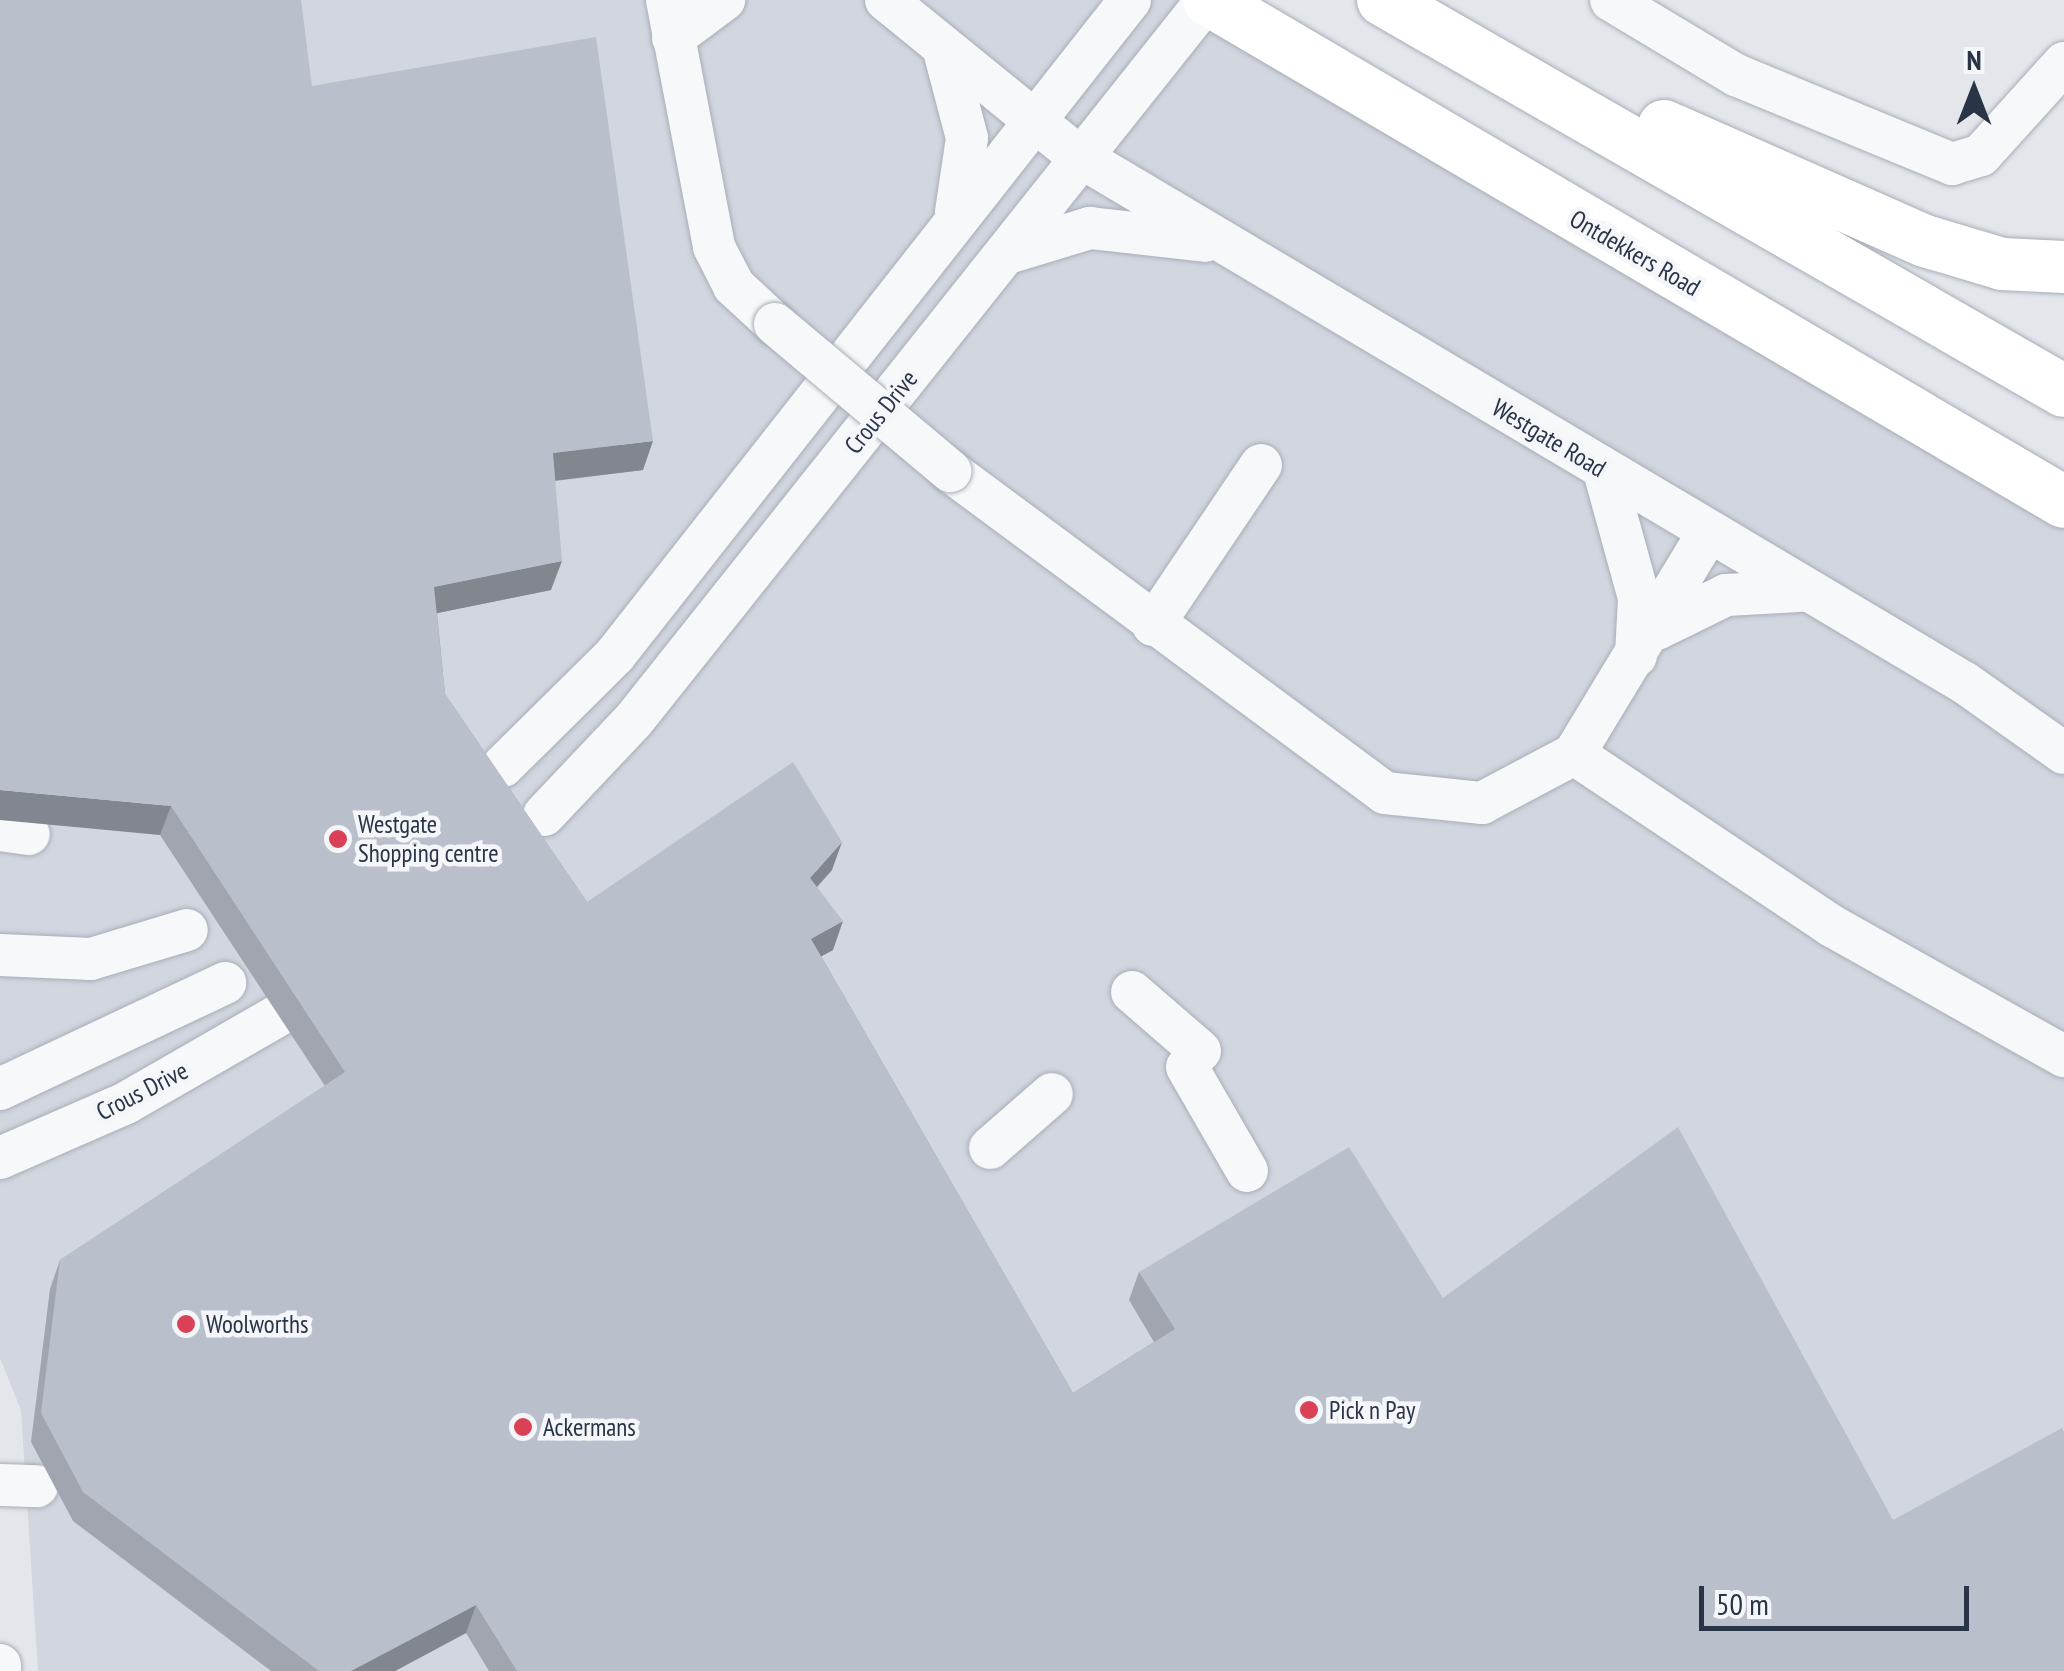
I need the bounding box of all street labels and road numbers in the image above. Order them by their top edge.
street label: Ontdekkers Road [1565,204,1705,302]
street label: Crous Drive [838,364,924,460]
street label: Westgate Road [1487,392,1611,484]
street label: Crous Drive [91,1055,193,1127]

